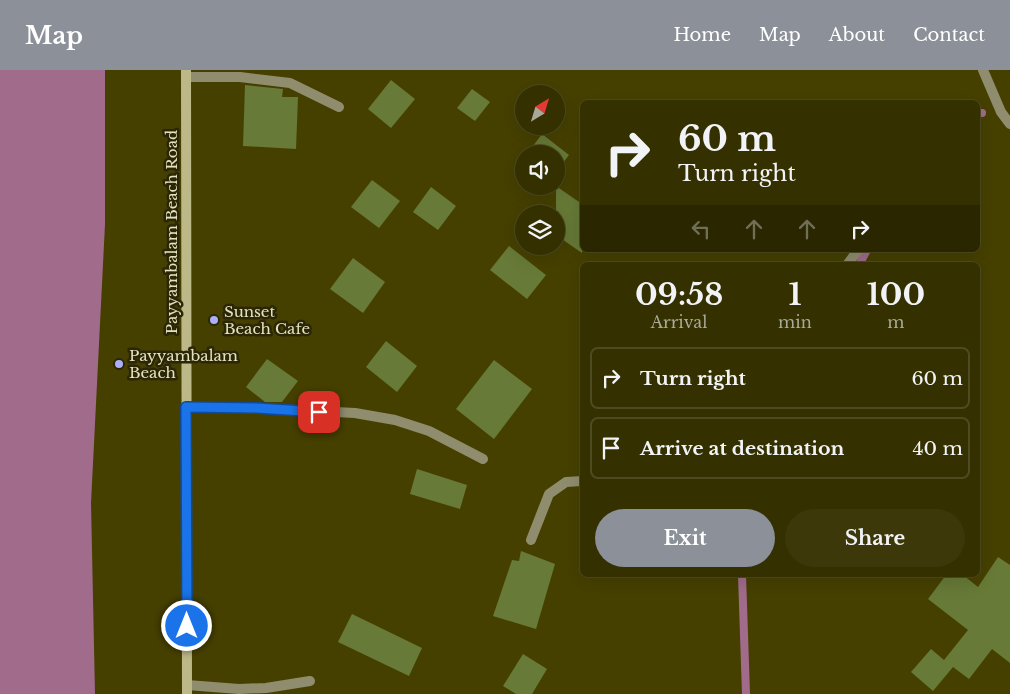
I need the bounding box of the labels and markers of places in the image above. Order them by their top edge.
place label: Sunset Beach Cafe [224,302,310,338]
marker: Sunset Beach Cafe [208,314,220,326]
place label: Payyambalam Beach [129,346,238,382]
marker: Payyambalam Beach [113,358,125,370]
pin [298,391,340,433]

